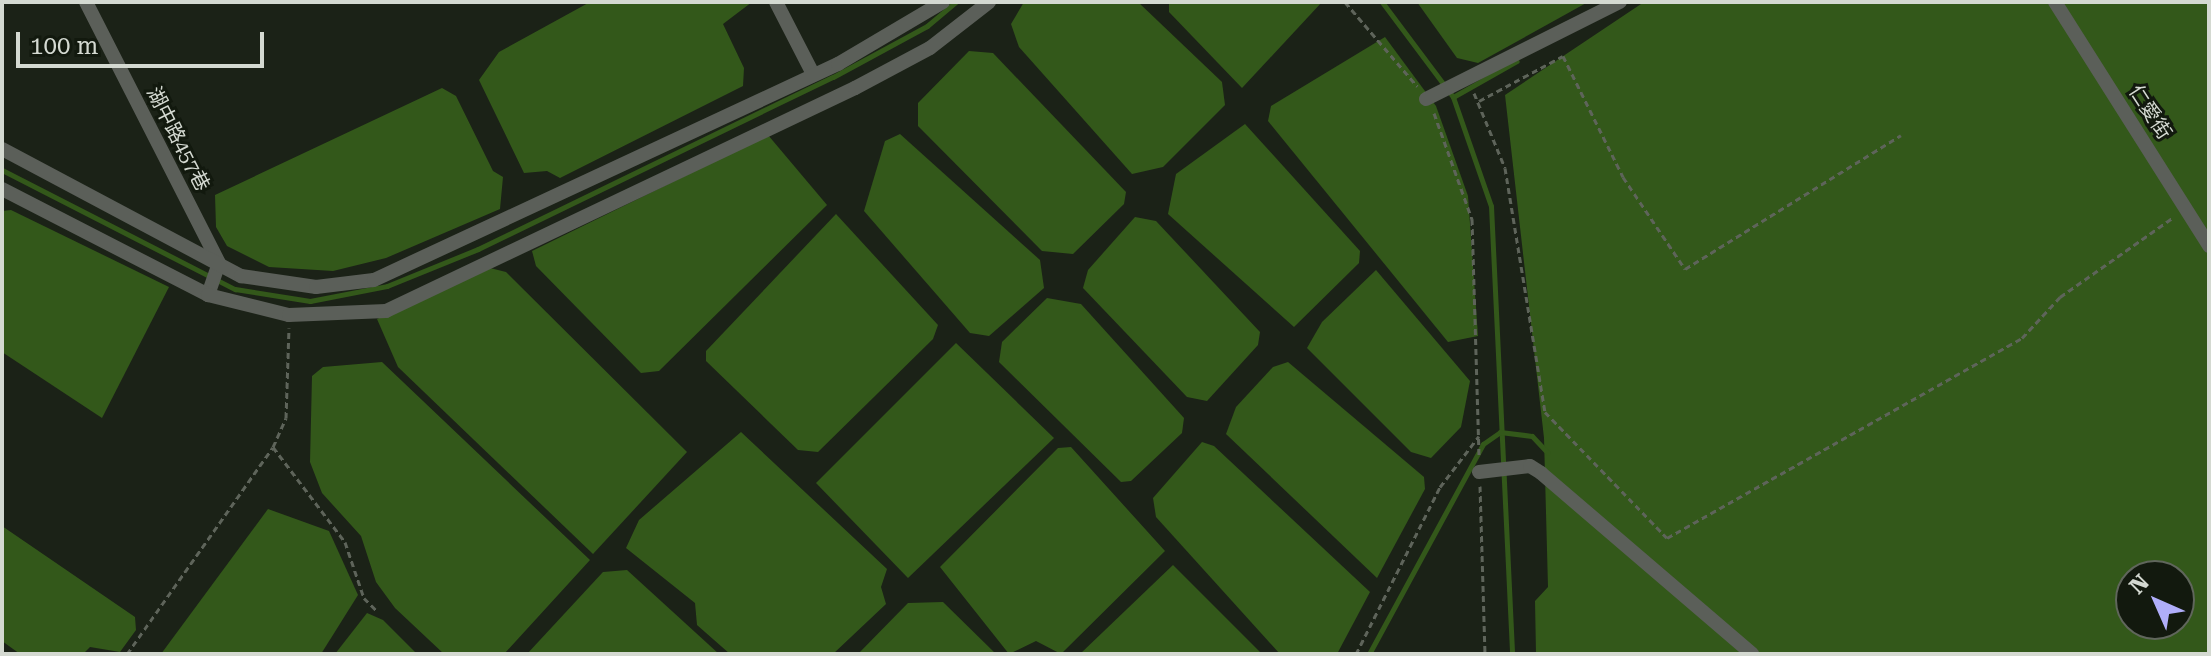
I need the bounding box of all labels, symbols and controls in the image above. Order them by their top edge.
scale bar [20,16,268,66]
text: 100 m [30,32,98,60]
street label: 仁愛街 [2124,80,2176,144]
street label: 湖中路457巷 [142,83,214,195]
north arrow [2115,560,2195,640]
text: N [2124,569,2154,599]

